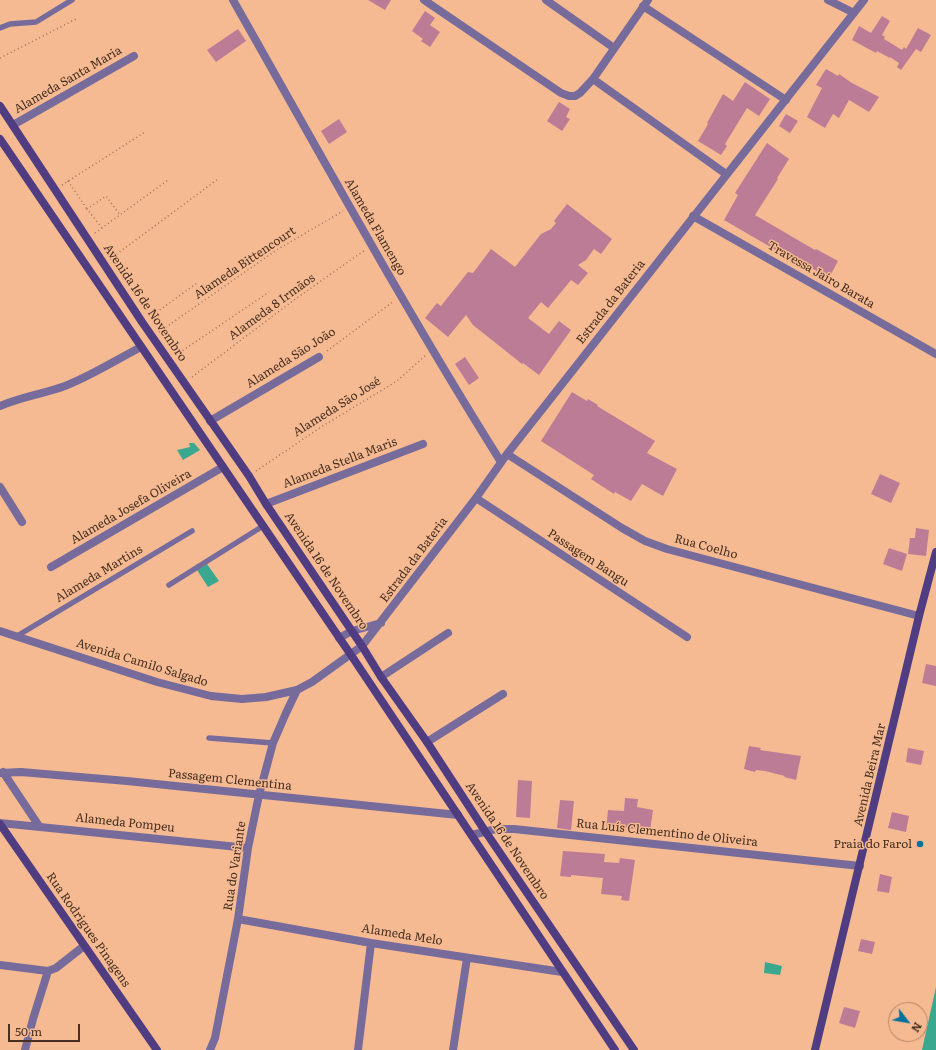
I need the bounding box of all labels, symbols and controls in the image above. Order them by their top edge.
street label: Alameda Santa Maria [12,43,124,117]
street label: Alameda Flamengo [341,176,409,278]
street label: Alameda Bittencourt [191,224,299,302]
street label: Travessa Jairo Barata [765,238,877,312]
street label: Avenida 16 de Novembro [100,242,190,364]
street label: Estrada da Bateria [574,257,648,347]
street label: Alameda 8 Irmãos [226,271,318,343]
street label: Alameda São João [244,325,338,391]
street label: Alameda São José [290,374,384,440]
street label: Alameda Stella Maris [281,435,399,491]
street label: Alameda Josefa Oliveira [68,466,194,548]
street label: Avenida 16 de Novembro [281,510,371,632]
street label: Estrada da Bateria [377,514,451,606]
street label: Passagem Bangu [545,526,631,590]
street label: Rua Coelho [673,532,739,562]
street label: Alameda Martins [53,542,145,606]
street label: Avenida Camilo Salgado [74,636,210,690]
street label: Avenida Beira Mar [851,722,889,828]
street label: Passagem Clementina [167,766,293,794]
street label: Avenida 16 de Novembro [462,780,552,902]
street label: Alameda Pompeu [75,811,175,835]
street label: Rua Luís Clementino de Oliveira [575,816,759,850]
street label: Rua do Variante [221,820,249,912]
place label: Praia do Farol [833,837,912,851]
marker: Praia do Farol [915,839,925,849]
street label: Rua Rodrigues Pinagens [43,870,133,990]
street label: Alameda Melo [360,921,444,949]
north arrow [888,1002,928,1042]
scale bar [10,1016,82,1042]
text: N [908,1020,927,1036]
text: 50 m [15,1022,42,1040]

